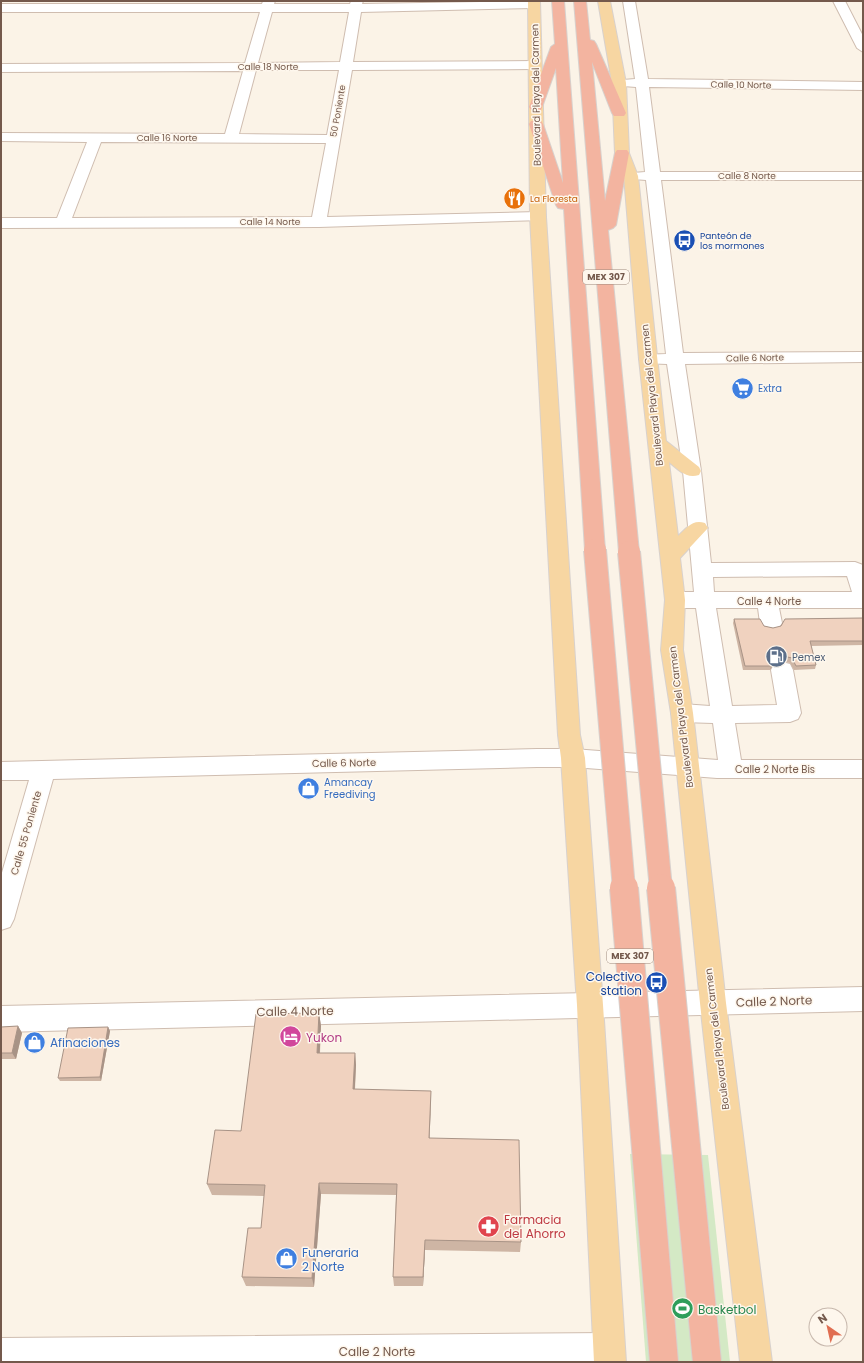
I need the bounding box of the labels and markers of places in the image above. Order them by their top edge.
restaurant icon: La Floresta [501,186,527,212]
place label: La Floresta [530,193,578,205]
bus stop icon: Panteón de los mormones [672,228,698,254]
place label: Panteón de los mormones [700,230,765,252]
supermarket icon: Extra [729,375,755,401]
place label: Extra [758,381,782,396]
fuel station icon: Pemex [763,644,789,670]
place label: Pemex [792,650,825,665]
shop icon: Amancay Freediving [295,775,321,801]
place label: Amancay Freediving [324,775,376,802]
place label: Colectivo station [586,968,642,999]
bus stop icon: Colectivo station [644,970,670,996]
hotel icon: Yukon [277,1024,303,1050]
shop icon: Afinaciones [21,1029,47,1055]
place label: Yukon [306,1029,342,1046]
place label: Afinaciones [50,1034,120,1051]
place label: Farmacia del Ahorro [504,1211,566,1242]
pharmacy icon: Farmacia del Ahorro [475,1213,501,1239]
place label: Funeraria 2 Norte [302,1244,359,1275]
shop icon: Funeraria 2 Norte [273,1246,299,1272]
sports icon: Basketbol [669,1296,695,1322]
place label: Basketbol [698,1301,757,1318]

